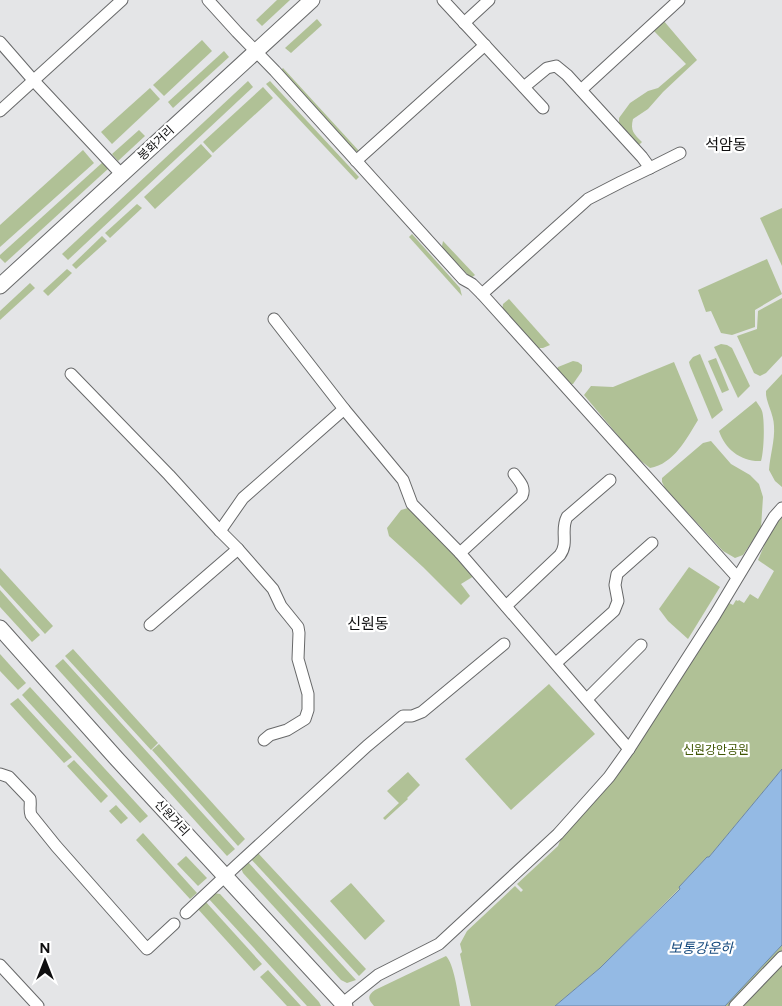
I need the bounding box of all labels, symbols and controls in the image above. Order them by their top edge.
street label: 봉화거리 [135,123,177,163]
district label: 석암동 [705,136,747,154]
district label: 신원동 [347,615,389,633]
park label: 신원강안공원 [683,743,749,757]
street label: 신원거리 [152,797,192,839]
north arrow [20,936,70,986]
text: N [40,940,50,957]
water label: 보통강운하 [669,940,735,957]

